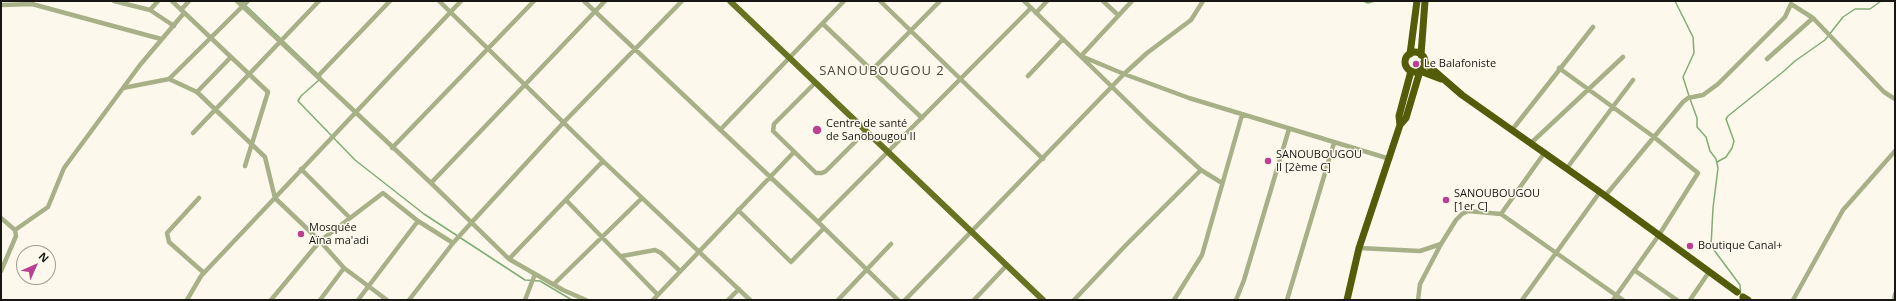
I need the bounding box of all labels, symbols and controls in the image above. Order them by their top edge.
place label: Le Balafoniste [1424,57,1496,71]
marker: Le Balafoniste [1411,59,1421,69]
district label: SANOUBOUGOU 2 [819,63,945,79]
place label: Centre de santé de Sanobougou II [826,117,916,143]
marker: Centre de santé de Sanobougou II [811,124,823,136]
place label: SANOUBOUGOU II [2ème C] [1276,148,1362,174]
marker: SANOUBOUGOU II [2ème C] [1263,156,1273,166]
place label: SANOUBOUGOU [1er C] [1454,187,1540,213]
marker: SANOUBOUGOU [1er C] [1441,195,1451,205]
place label: Mosquée Aïna ma'adi [309,221,369,247]
marker: Mosquée Aïna ma'adi [296,229,306,239]
place label: Boutique Canal+ [1698,239,1783,253]
marker: Boutique Canal+ [1685,241,1695,251]
north arrow [16,245,56,285]
text: N [36,248,53,265]

